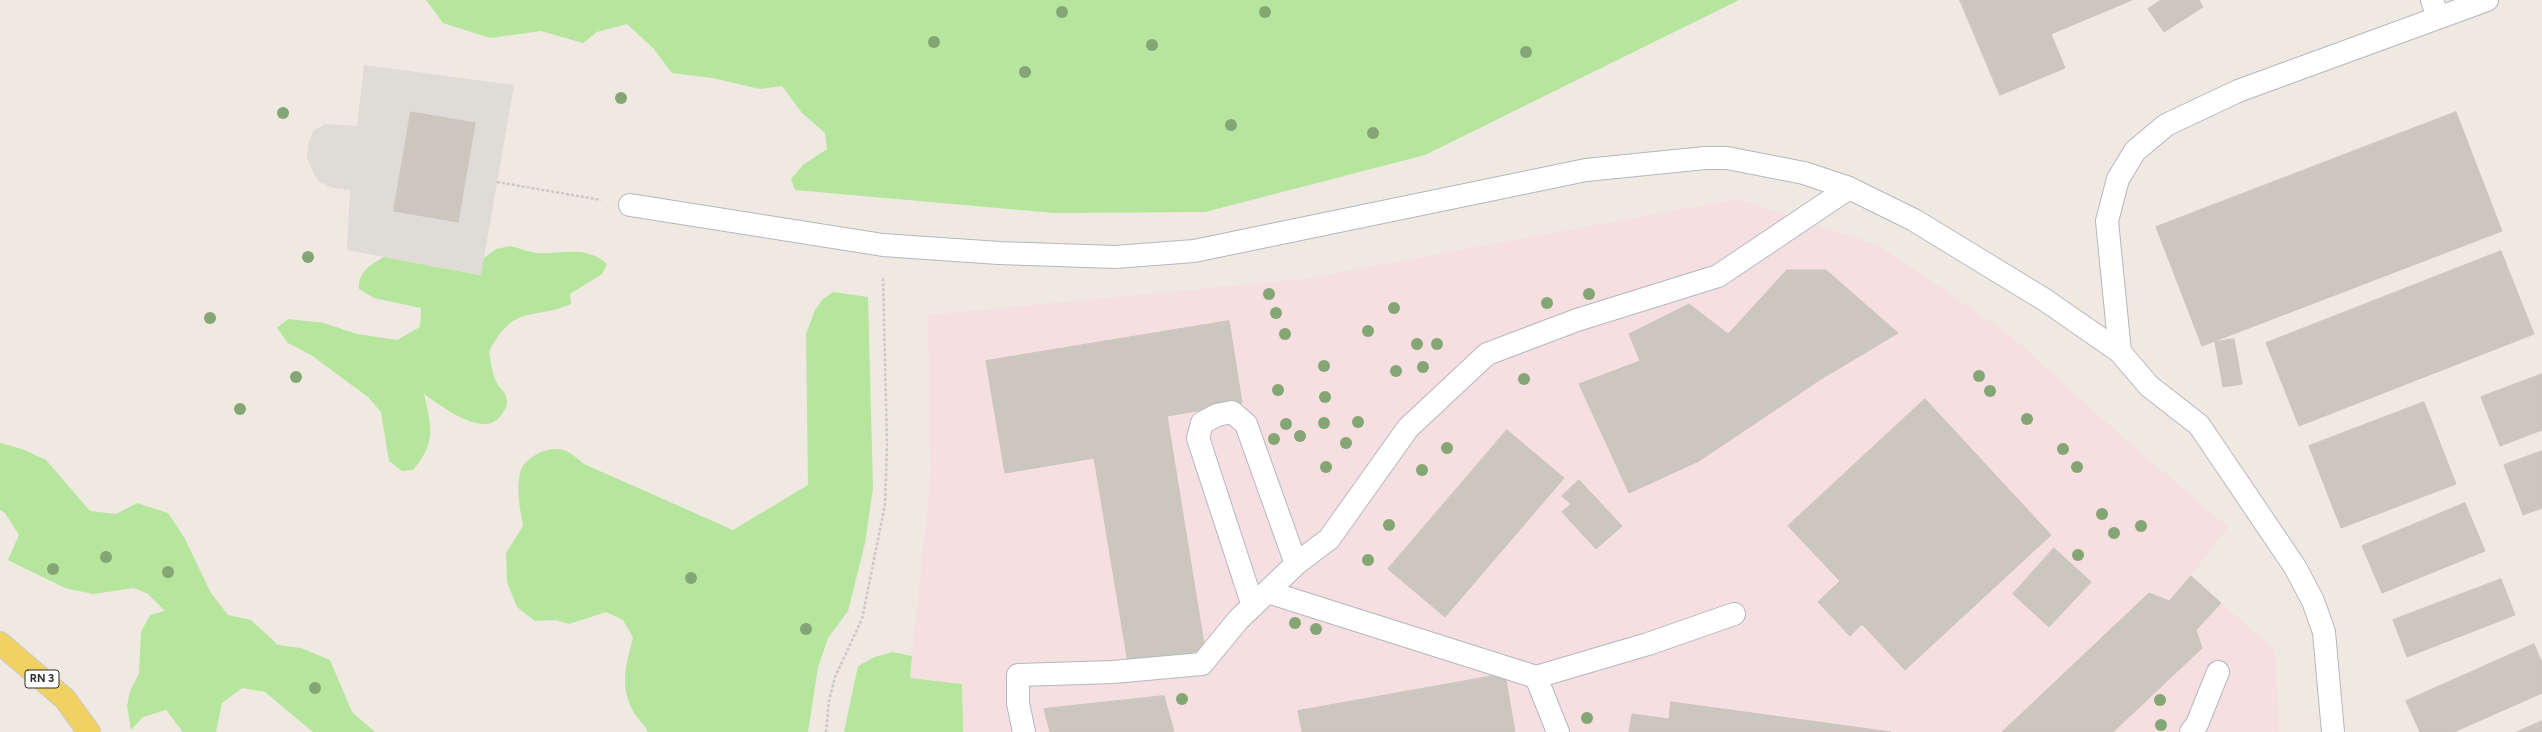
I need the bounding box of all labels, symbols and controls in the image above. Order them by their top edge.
road number: RN 3 [25,670,59,688]

